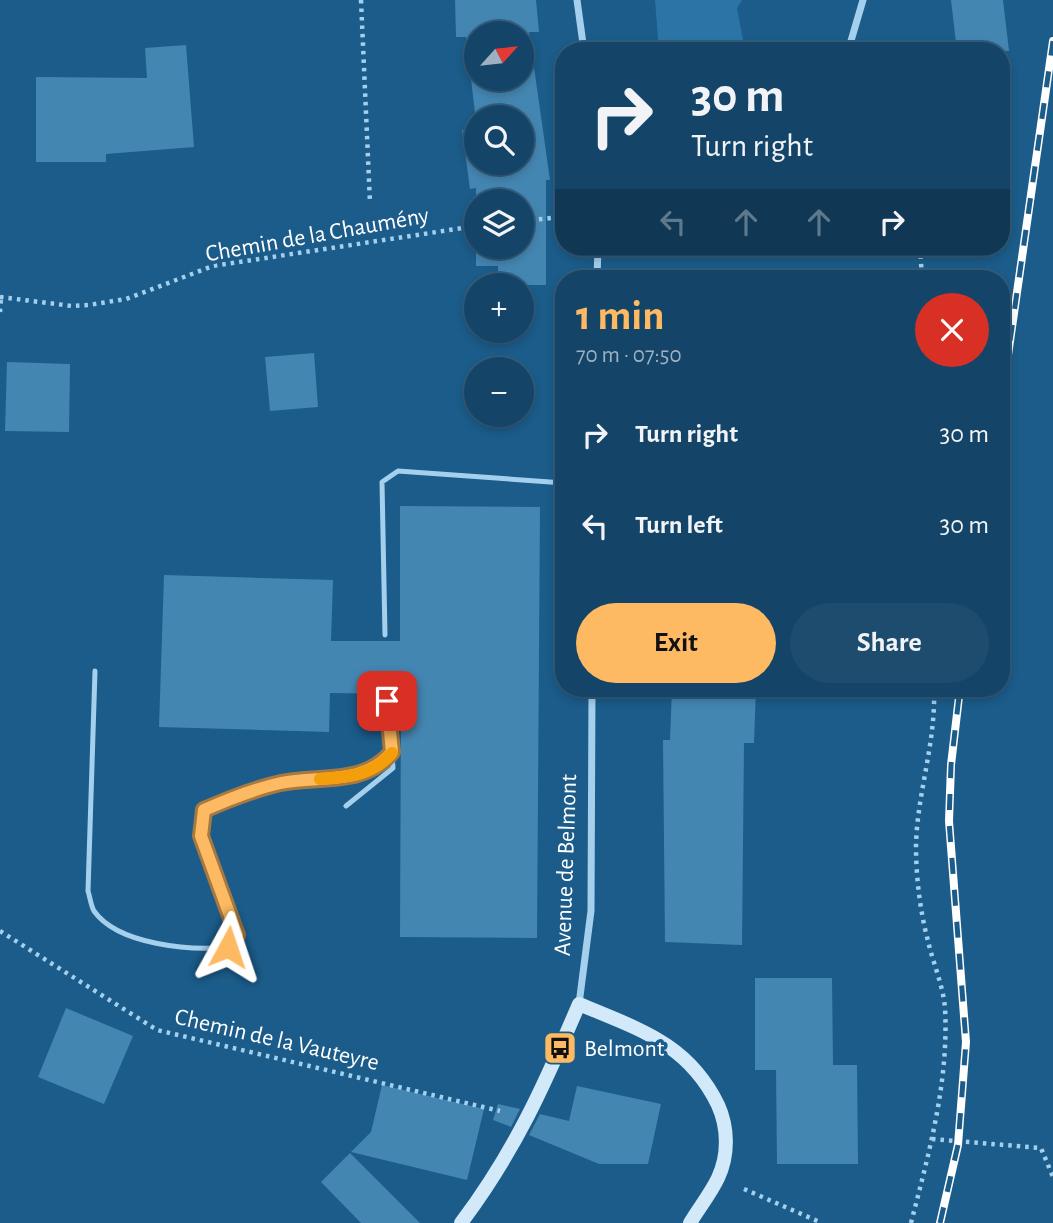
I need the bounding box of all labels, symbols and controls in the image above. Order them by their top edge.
north arrow [464,21,534,91]
map controls [464,21,534,427]
icon: right [576,70,667,161]
text: 30 m [691,72,785,121]
button: search [464,105,534,175]
text: Turn right [691,130,813,162]
button: layers [464,189,534,259]
icon: left [654,203,692,241]
icon: ahead [727,203,765,241]
icon: ahead [800,203,838,241]
icon: right [873,203,911,241]
street label: Chemin de la Chaumény [204,204,431,266]
button: + [464,273,534,343]
button: close [915,293,989,367]
text: 1 min [576,295,665,337]
text: 70 m · 07:50 [576,344,682,367]
button: − [464,357,534,427]
icon: right [576,416,614,454]
text: Turn right [635,421,738,447]
text: 30 m [939,421,989,447]
icon: left [576,507,614,545]
text: Turn left [635,512,723,538]
text: 30 m [939,512,989,538]
button: Exit [576,603,776,683]
button: Share [790,603,989,683]
pin [357,671,417,731]
icon: arrive [368,682,406,720]
street label: Avenue de Belmont [551,773,581,956]
position arrow [191,910,265,984]
street label: Chemin de la Vauteyre [172,1005,381,1075]
bus stop icon: Belmont [541,1029,579,1067]
place label: Belmont [584,1037,665,1061]

